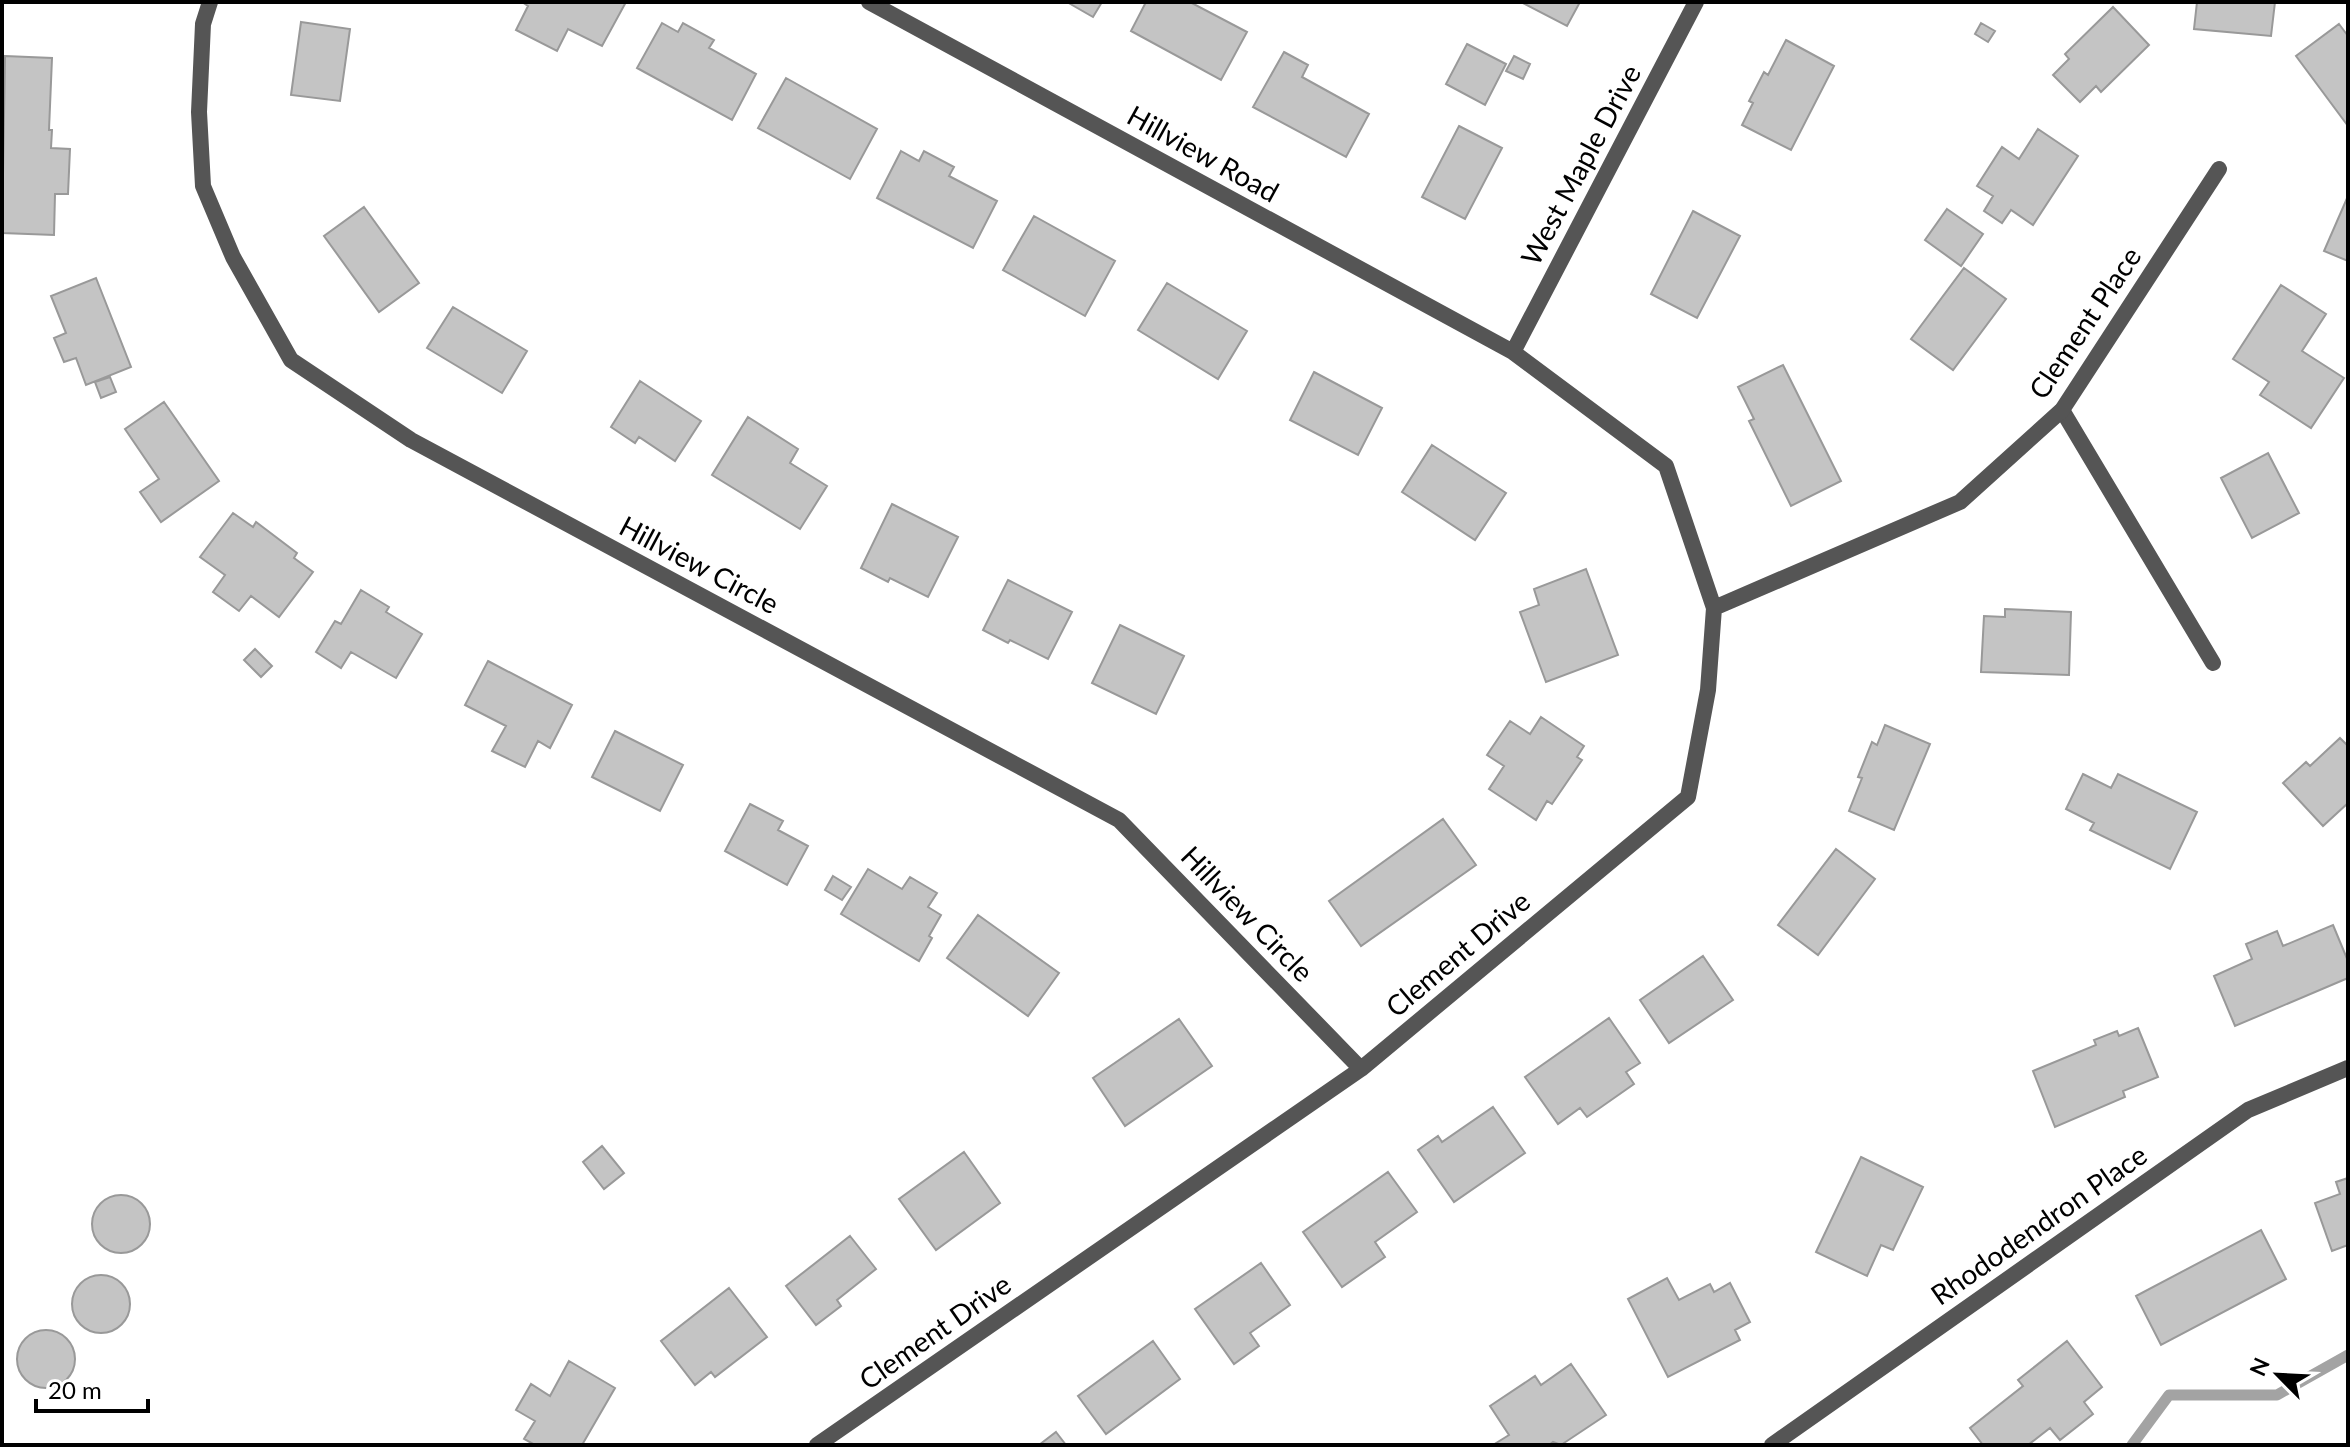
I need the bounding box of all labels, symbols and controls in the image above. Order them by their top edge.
street label: West Maple Drive [1513,59,1647,271]
street label: Hillview Road [1122,98,1285,209]
street label: Clement Place [2021,240,2147,405]
street label: Hillview Circle [614,508,785,620]
street label: Hillview Circle [1175,838,1321,988]
street label: Clement Drive [1379,883,1536,1023]
street label: Rhododendron Place [1924,1137,2153,1311]
street label: Clement Drive [852,1266,1017,1396]
north arrow [2238,1335,2318,1415]
text: N [2243,1353,2275,1380]
scale bar [36,1363,148,1413]
text: 20 m [48,1375,102,1404]

